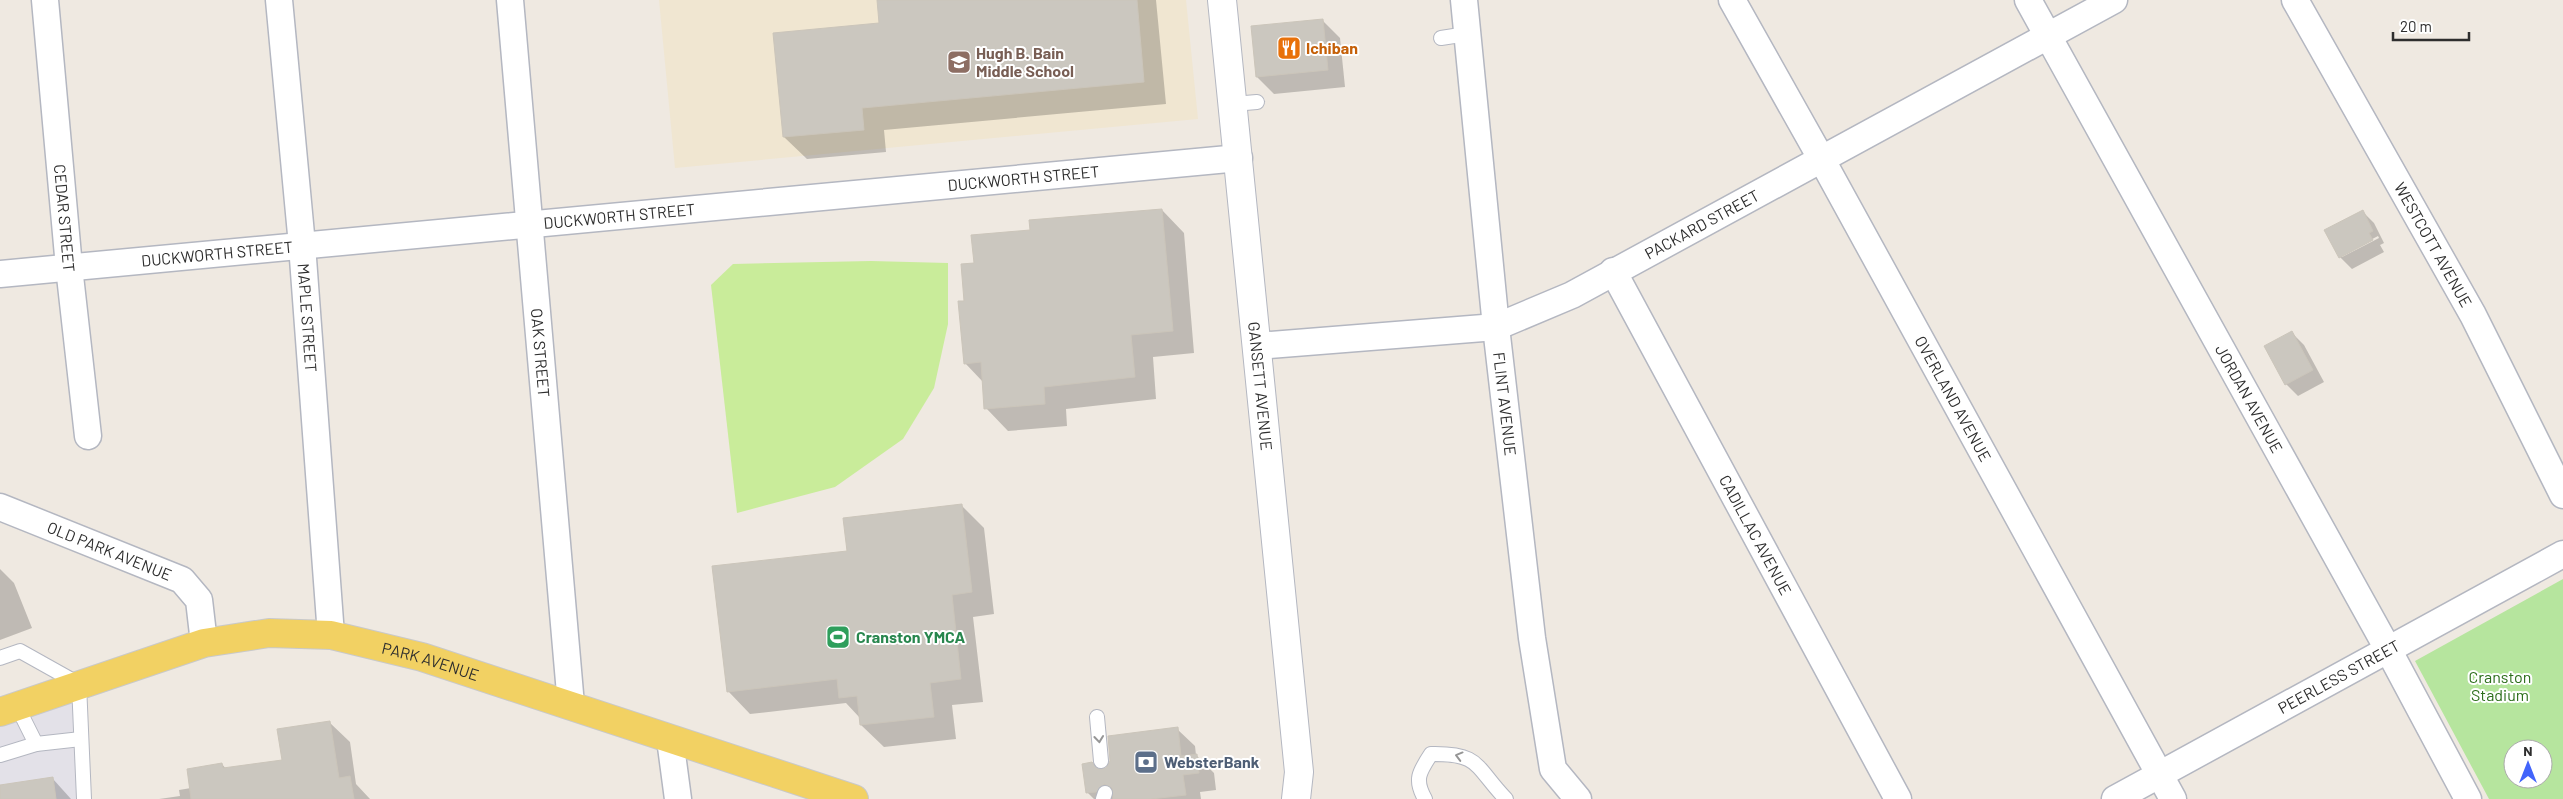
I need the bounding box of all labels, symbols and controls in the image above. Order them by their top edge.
scale bar [2393,10,2469,42]
text: 20 m [2400,17,2432,35]
restaurant icon: Ichiban [1276,35,1302,61]
place label: Ichiban [1306,38,1358,57]
place label: Hugh B. Bain Middle School [976,43,1074,80]
school or university icon: Hugh B. Bain Middle School [946,49,972,75]
street label: DUCKWORTH STREET [947,161,1100,194]
street label: CEDAR STREET [51,163,79,273]
street label: WESTCOTT AVENUE [2391,179,2477,310]
street label: PACKARD STREET [1641,185,1762,263]
street label: DUCKWORTH STREET [543,199,696,232]
street label: DUCKWORTH STREET [140,237,294,270]
street label: MAPLE STREET [294,263,321,373]
street label: OAK STREET [528,307,554,398]
street label: GANSETT AVENUE [1245,321,1277,451]
street label: OVERLAND AVENUE [1911,332,1996,465]
street label: JORDAN AVENUE [2212,341,2287,456]
street label: FLINT AVENUE [1490,351,1521,457]
street label: CADILLAC AVENUE [1716,472,1796,598]
street label: OLD PARK AVENUE [45,517,175,584]
sports icon: Cranston YMCA [825,624,851,650]
place label: Cranston YMCA [856,627,966,646]
street label: PEERLESS STREET [2274,635,2403,717]
street label: PARK AVENUE [380,638,482,684]
park label: Cranston Stadium [2469,667,2531,704]
one-way arrow [1093,735,1104,743]
north arrow [2503,739,2553,789]
text: N [2523,742,2533,759]
bank icon: WebsterBank [1133,749,1159,775]
one-way arrow [1455,751,1463,761]
place label: WebsterBank [1164,752,1260,771]

